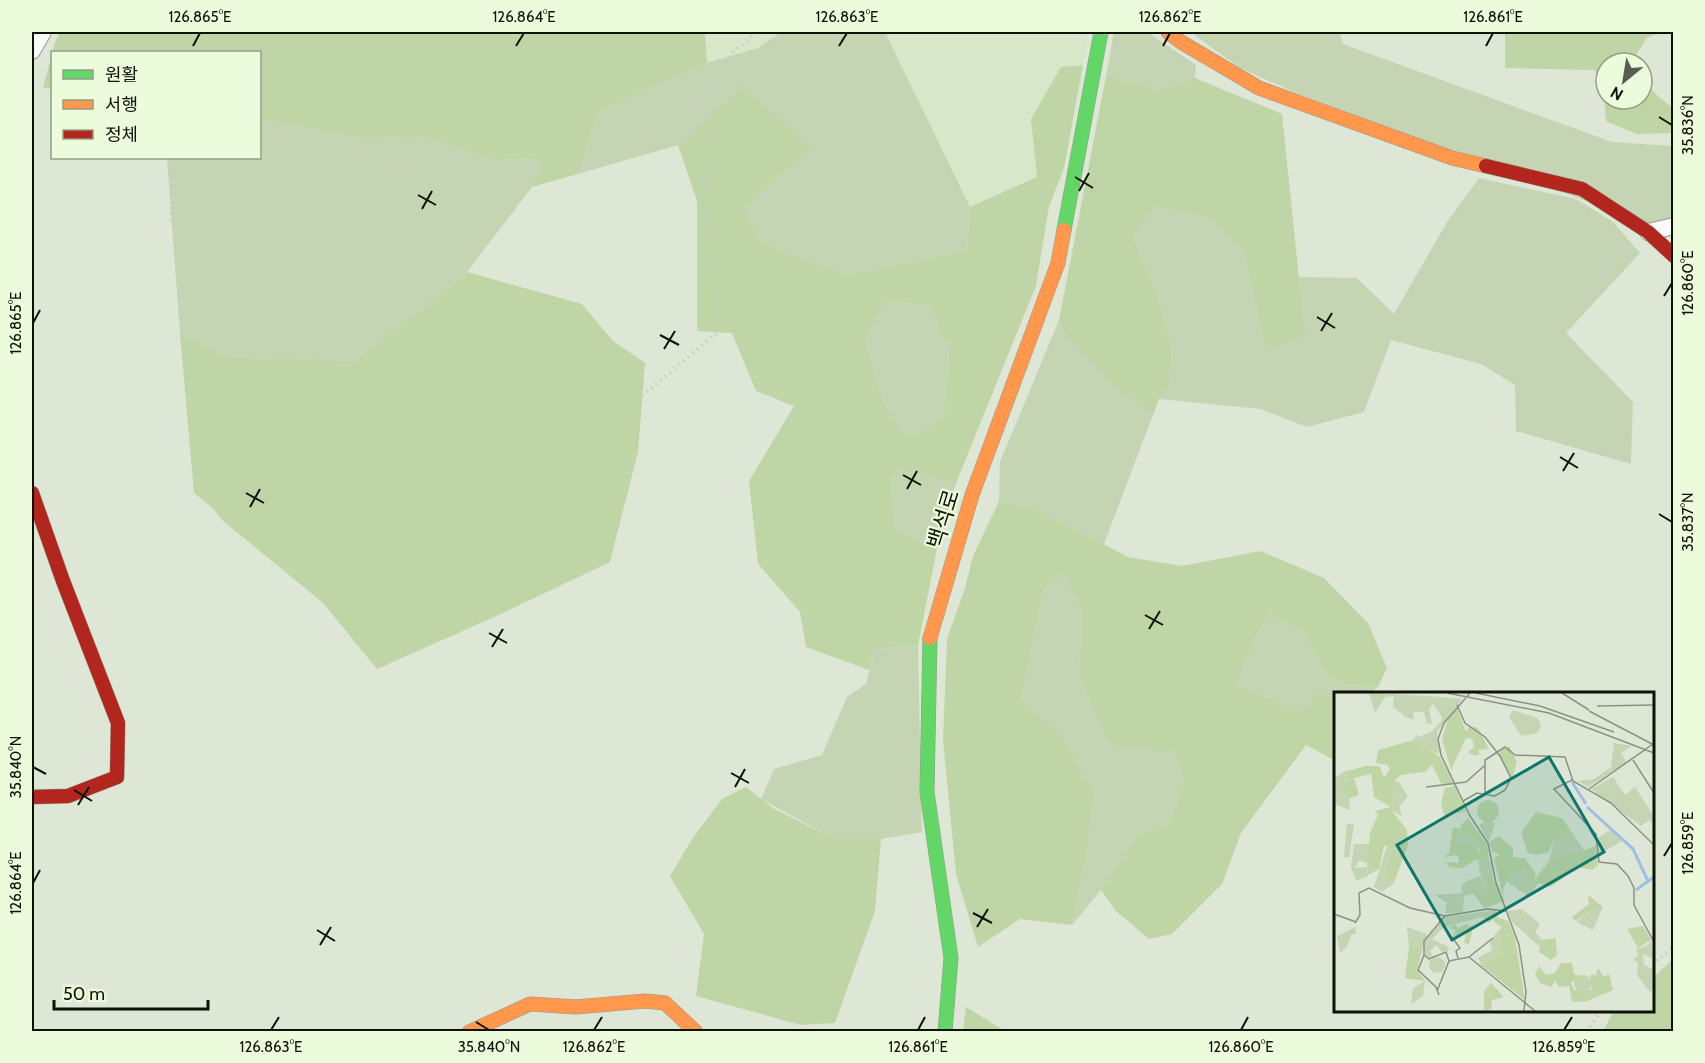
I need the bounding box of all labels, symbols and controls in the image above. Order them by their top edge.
text: 126.865°E [169,8,231,26]
text: 126.864°E [492,8,556,26]
text: 126.863°E [816,8,878,26]
text: 126.862°E [1139,8,1201,26]
text: 126.861°E [1463,8,1523,26]
legend [51,51,261,159]
north arrow [1594,51,1654,111]
text: 원활 [105,64,138,86]
text: N [1607,83,1626,105]
text: 서행 [105,94,138,116]
text: 35.836°N [1679,95,1697,155]
text: 정체 [105,124,138,146]
text: 126.860°E [1679,250,1697,316]
text: 126.865°E [7,292,25,354]
street label: 백석로 [922,486,965,552]
text: 35.837°N [1679,492,1697,552]
inset map [1334,692,1654,1012]
text: 35.840°N [7,736,25,798]
text: 126.859°E [1679,812,1697,874]
text: 126.864°E [7,851,25,915]
scale bar [54,973,208,1011]
text: 50 m [63,983,105,1005]
text: 126.863°E [240,1038,302,1056]
text: 35.840°N [458,1038,520,1056]
text: 126.862°E [563,1038,625,1056]
text: 126.861°E [888,1038,948,1056]
text: 126.860°E [1208,1038,1274,1056]
text: 126.859°E [1533,1038,1595,1056]

